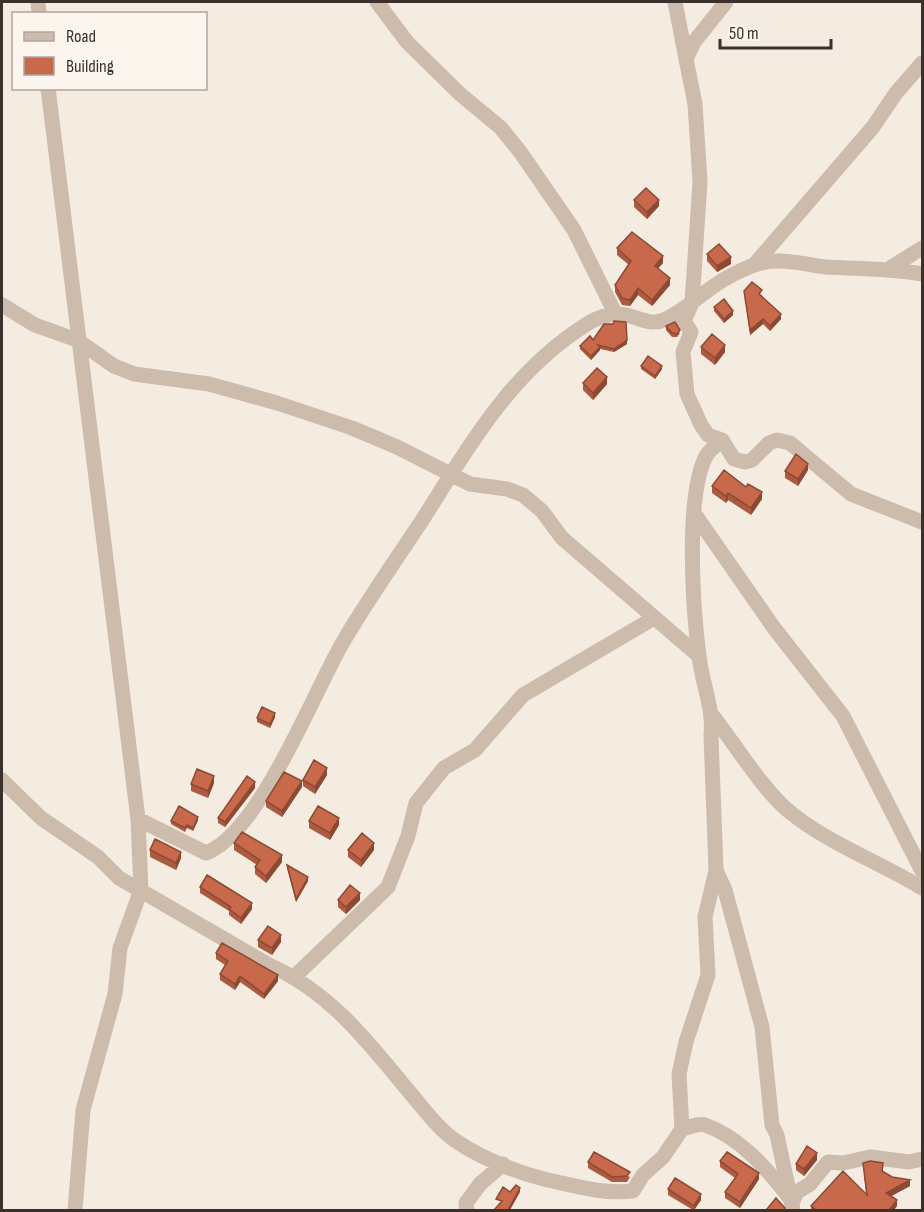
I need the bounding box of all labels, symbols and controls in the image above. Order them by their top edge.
legend [12,12,207,90]
scale bar [720,12,831,50]
text: 50 m [729,23,759,44]
text: Road [66,26,96,47]
text: Building [66,56,114,77]

